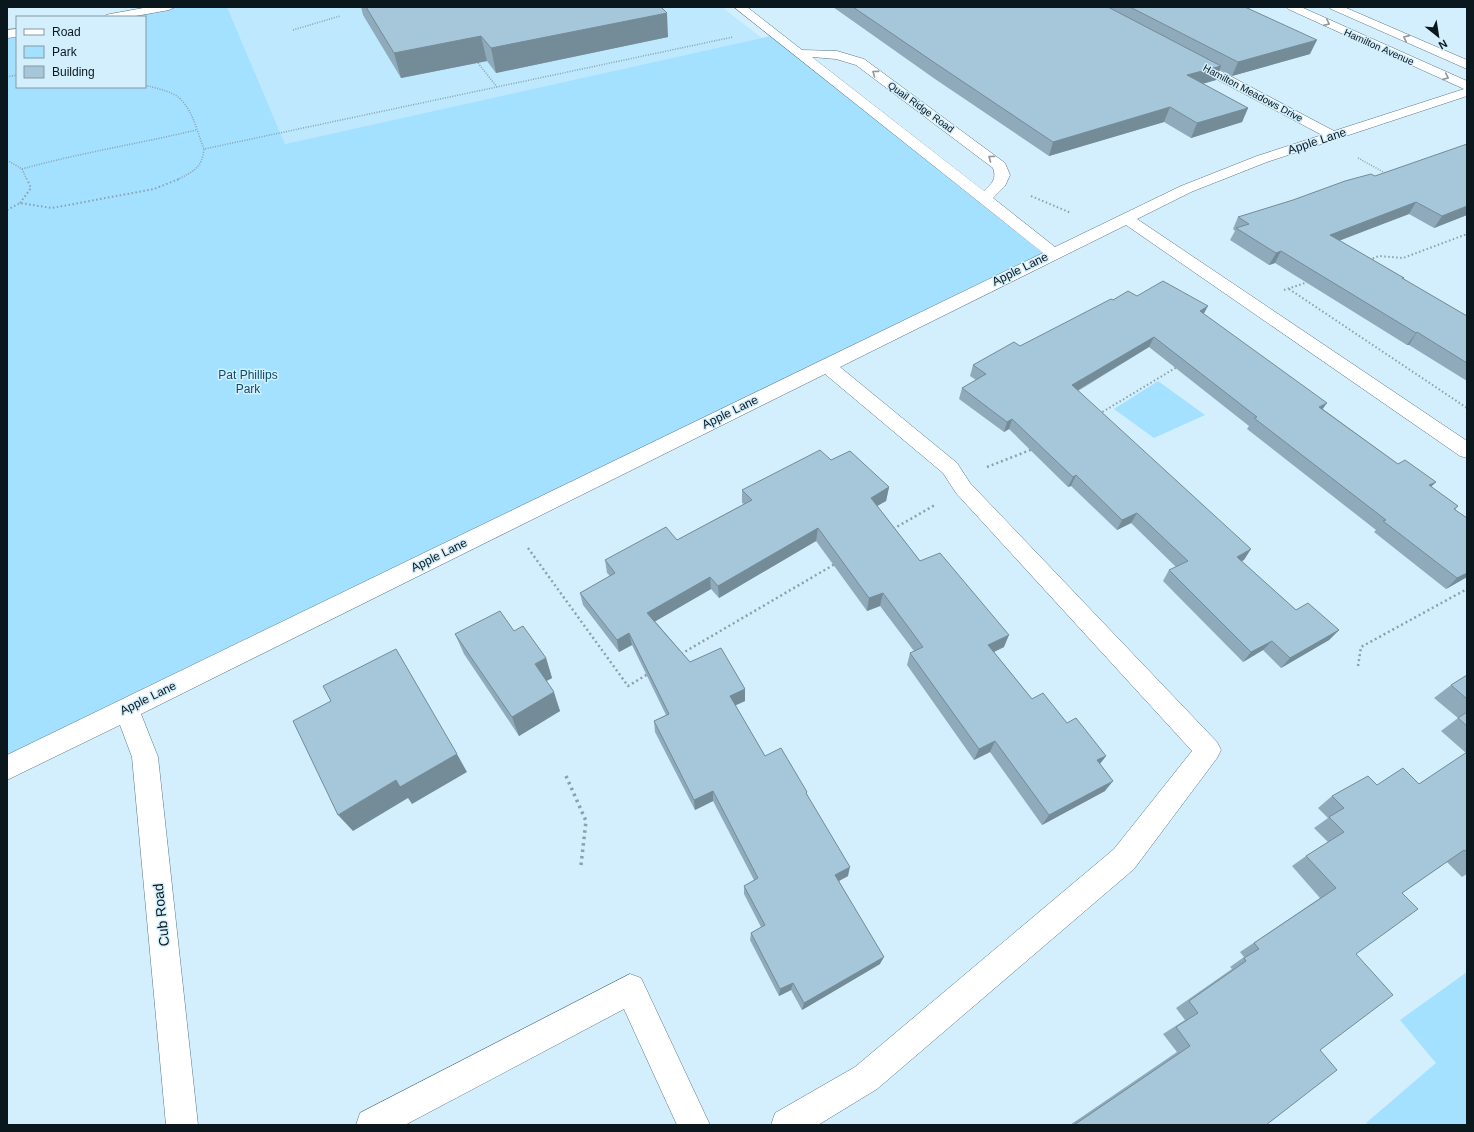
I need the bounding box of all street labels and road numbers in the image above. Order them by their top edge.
street label: Hamilton Avenue [1342,27,1416,68]
street label: Hamilton Meadows Drive [1201,62,1305,124]
street label: Quail Ridge Road [886,79,956,135]
street label: Apple Lane [1286,125,1348,157]
street label: Apple Lane [990,249,1051,289]
street label: Apple Lane [700,392,761,432]
street label: Apple Lane [409,535,470,575]
street label: Apple Lane [118,678,179,718]
street label: Cub Road [150,883,172,947]

